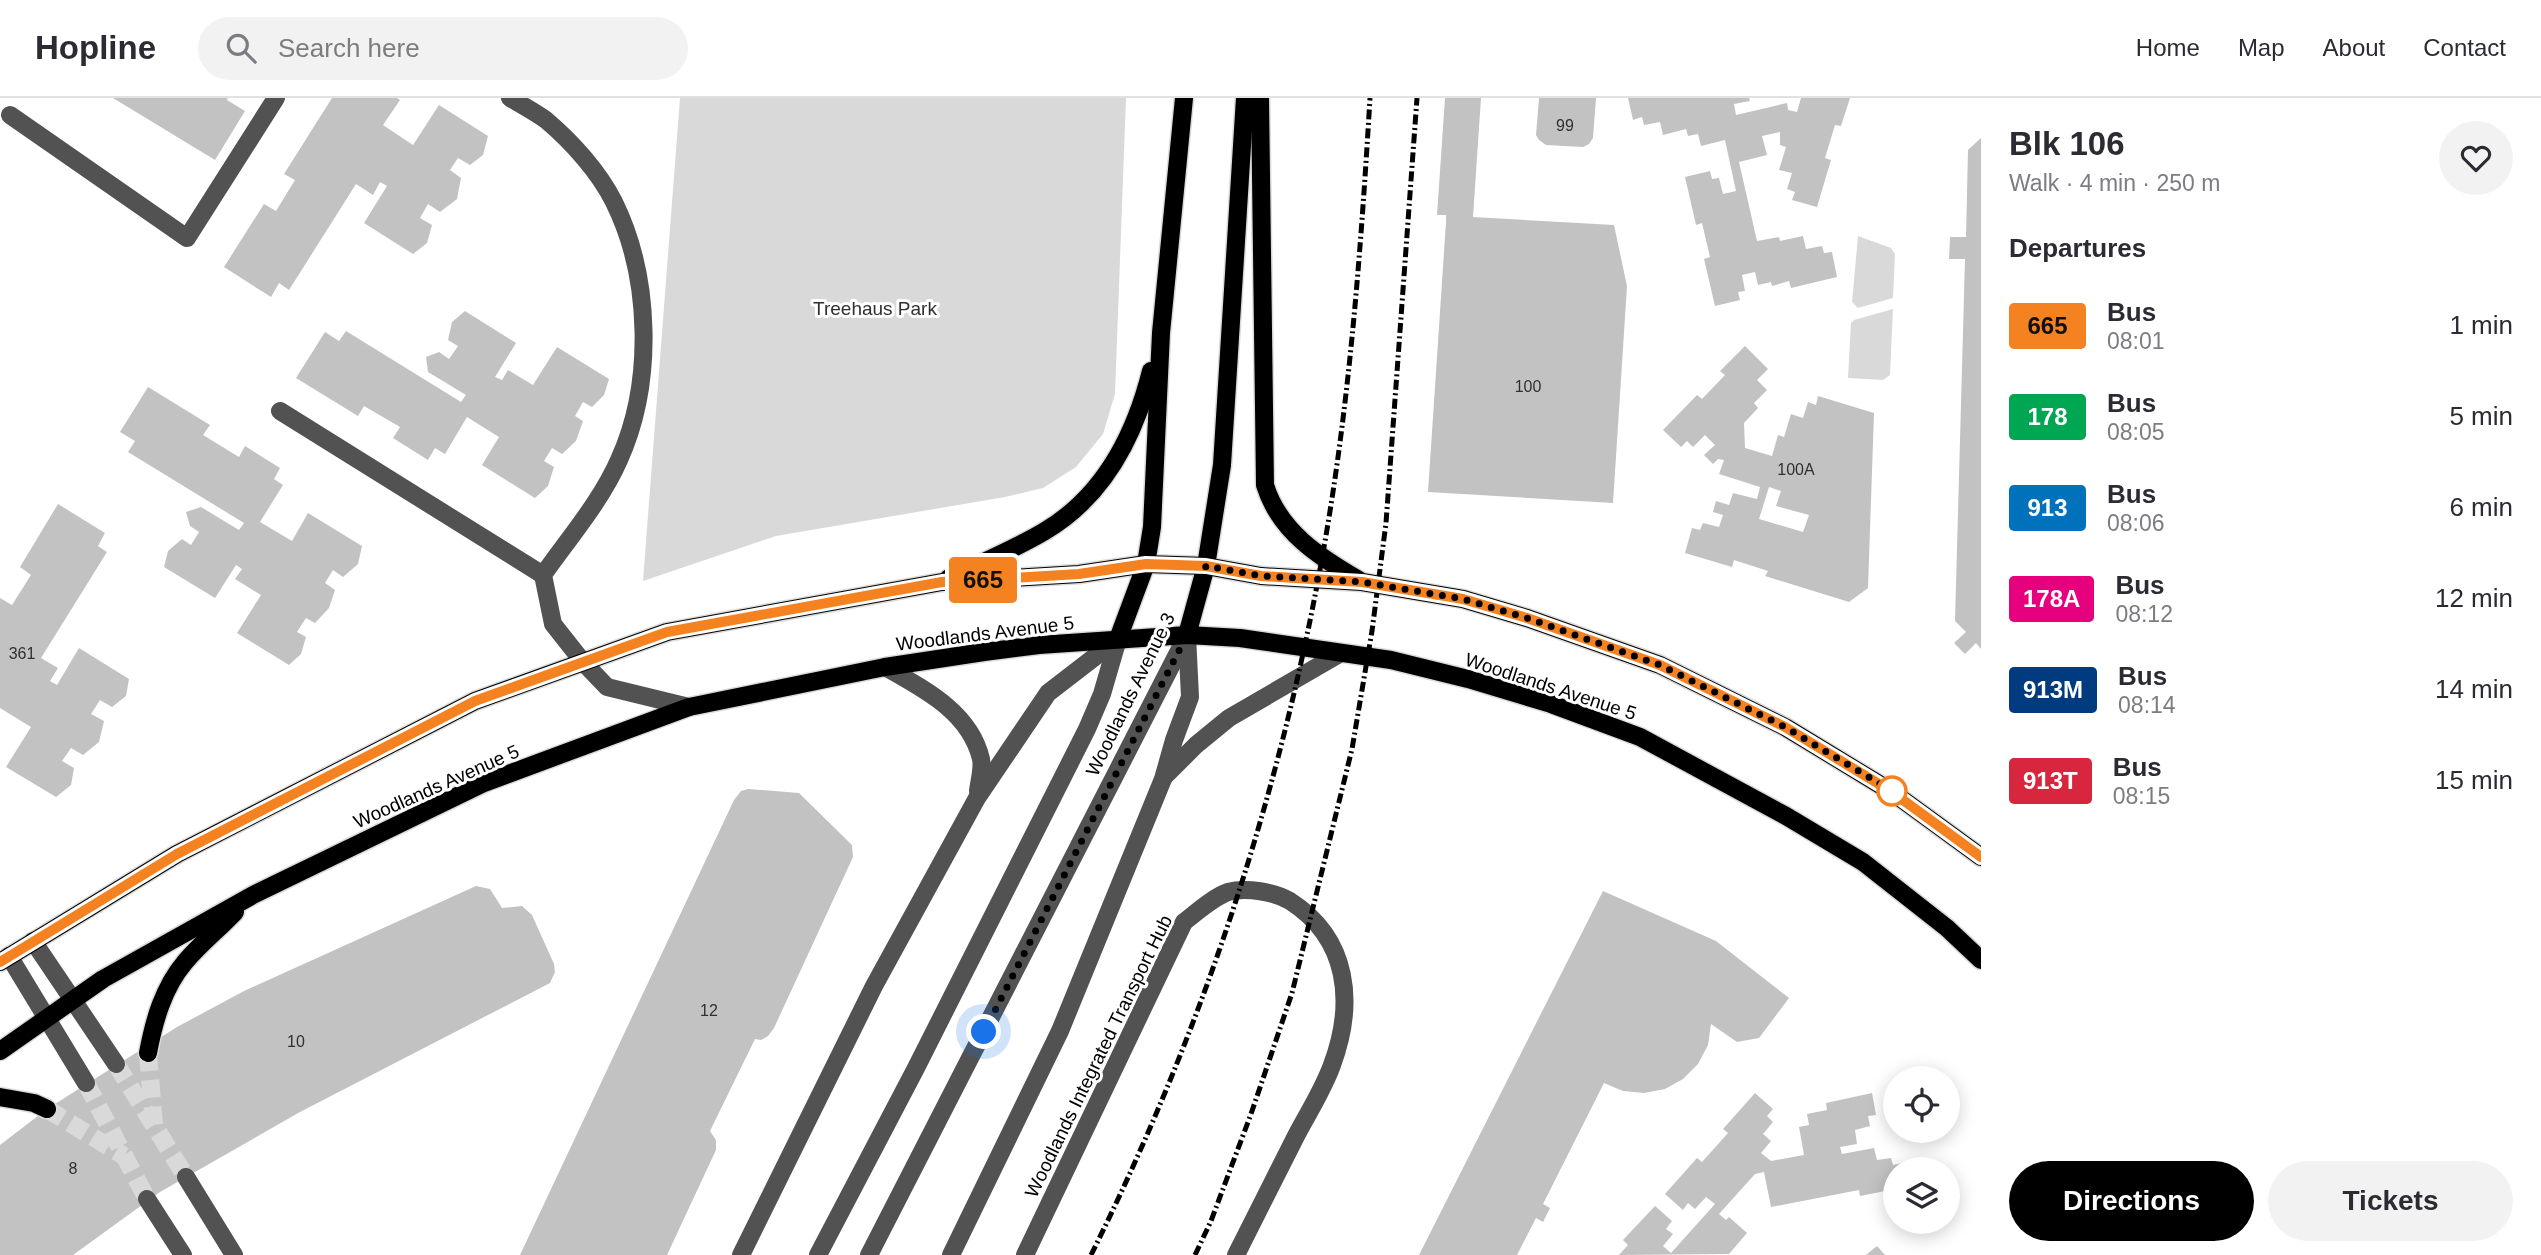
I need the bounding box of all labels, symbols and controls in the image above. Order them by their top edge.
search box [198,17,688,80]
text: Hopline [35,29,156,66]
icon: search [222,29,260,67]
text: Search here [278,33,420,63]
text: Home [2136,34,2200,61]
text: Map [2238,34,2285,61]
text: About [2323,34,2385,61]
text: Contact [2423,34,2506,61]
house number: 99 [1556,117,1574,134]
button: heart [2439,121,2513,195]
text: Blk 106 [2009,125,2125,162]
text: Walk · 4 min · 250 m [2009,170,2220,196]
text: Departures [2009,233,2146,263]
text: Bus [2107,297,2156,327]
park label: Treehaus Park [813,298,937,319]
text: 1 min [2449,310,2513,340]
text: 665 [2027,312,2068,339]
text: 08:01 [2107,328,2165,354]
house number: 100 [1515,378,1541,395]
text: Bus [2107,388,2156,418]
text: 5 min [2449,401,2513,431]
text: 178 [2027,403,2068,430]
text: 08:05 [2107,419,2165,445]
house number: 100A [1777,461,1815,478]
text: Bus [2107,479,2156,509]
text: 6 min [2449,492,2513,522]
text: 913 [2027,494,2068,521]
text: 08:06 [2107,510,2165,536]
line badge: 665 [943,557,1023,603]
text: 665 [963,566,1003,593]
text: Bus [2115,570,2165,600]
text: 12 min [2435,583,2513,613]
text: 178A [2023,585,2080,612]
text: 08:12 [2115,601,2173,627]
street label: Woodlands Avenue 3 [1082,609,1179,779]
street label: Woodlands Avenue 5 [895,612,1075,655]
house number: 361 [9,645,35,662]
street label: Woodlands Avenue 5 [1463,649,1639,724]
text: Bus [2118,661,2167,691]
text: 14 min [2435,674,2513,704]
text: 913M [2023,676,2083,703]
text: 08:14 [2118,692,2176,718]
street label: Woodlands Avenue 5 [350,740,522,832]
text: Bus [2113,752,2162,782]
text: 15 min [2435,765,2513,795]
text: 913T [2023,767,2078,794]
unlabelled marker [1877,776,1907,806]
text: 08:15 [2113,783,2170,809]
street label: Woodlands Integrated Transport Hub [1021,912,1176,1201]
house number: 12 [700,1002,718,1019]
your location [966,1014,1001,1049]
house number: 10 [287,1033,305,1050]
map controls [1883,1066,1960,1234]
button: locate [1883,1066,1960,1143]
button: layers [1883,1157,1960,1234]
house number: 8 [69,1160,78,1177]
button: Directions [2009,1161,2254,1241]
button: Tickets [2268,1161,2513,1241]

